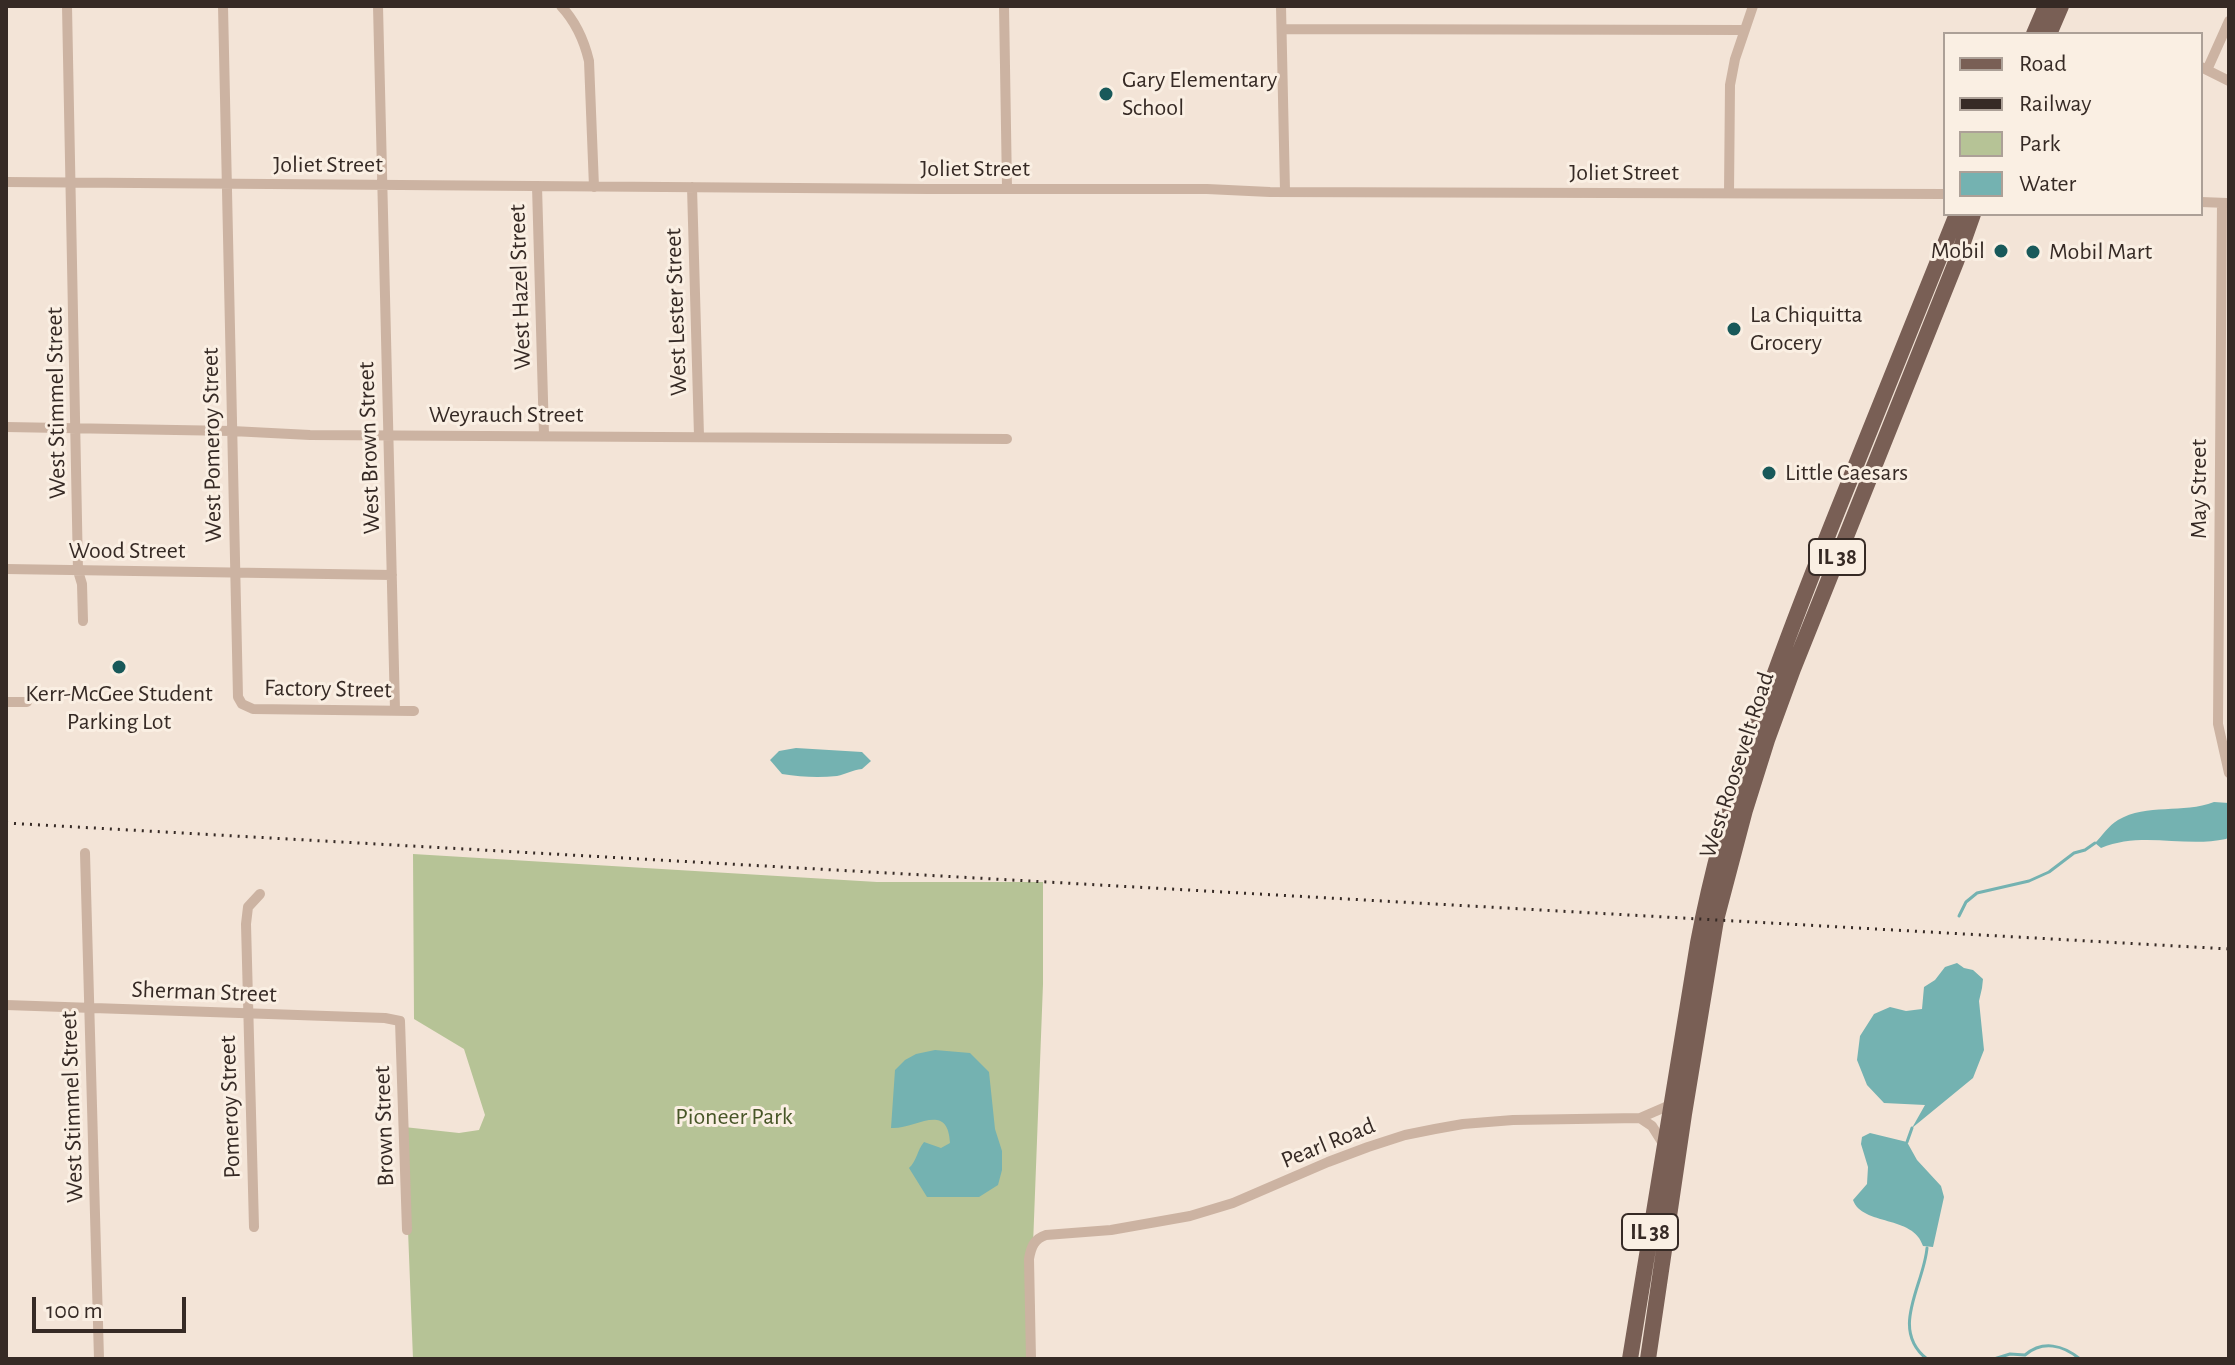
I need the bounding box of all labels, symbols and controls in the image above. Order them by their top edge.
legend [1943,32,2203,216]
text: Road [2019,52,2067,76]
place label: Gary Elementary School [1122,66,1277,122]
marker: Gary Elementary School [1097,85,1115,103]
text: Railway [2019,92,2091,116]
text: Park [2019,132,2060,156]
street label: Joliet Street [273,151,383,179]
street label: Joliet Street [920,155,1030,183]
street label: Joliet Street [1569,159,1679,187]
text: Water [2019,172,2076,196]
street label: West Hazel Street [503,204,537,370]
street label: West Lester Street [659,227,693,397]
place label: Mobil [1931,237,1985,265]
place label: Mobil Mart [2049,238,2152,266]
marker: Mobil [1992,242,2010,260]
marker: Mobil Mart [2024,243,2042,261]
place label: La Chiquitta Grocery [1750,301,1862,357]
street label: West Stimmel Street [40,307,72,499]
marker: La Chiquitta Grocery [1725,320,1743,338]
street label: West Pomeroy Street [196,347,228,543]
street label: West Brown Street [352,361,386,535]
street label: Weyrauch Street [429,401,583,429]
street label: May Street [2185,439,2213,539]
place label: Little Caesars [1785,459,1908,487]
marker: Little Caesars [1760,464,1778,482]
street label: Wood Street [69,537,185,565]
road number: IL 38 [1809,539,1865,575]
marker: Kerr-McGee Student Parking Lot [110,658,128,676]
street label: West Roosevelt Road [1693,668,1781,862]
street label: Factory Street [264,673,392,705]
place label: Kerr-McGee Student Parking Lot [25,680,213,736]
street label: Sherman Street [131,975,277,1009]
street label: West Stimmel Street [54,1010,90,1204]
street label: Pomeroy Street [213,1035,247,1179]
street label: Brown Street [368,1065,400,1187]
park label: Pioneer Park [675,1103,793,1131]
street label: Pearl Road [1277,1111,1379,1175]
road number: IL 38 [1622,1214,1678,1250]
scale bar [36,1281,190,1331]
text: 100 m [46,1299,103,1323]

